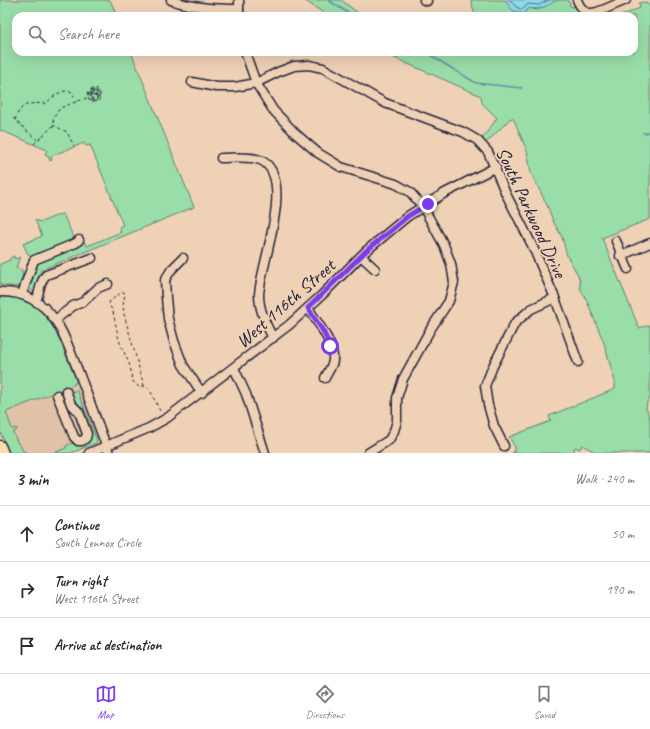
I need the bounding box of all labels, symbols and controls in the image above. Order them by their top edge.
search box [12,12,638,56]
icon: search [26,23,48,45]
text: Search here [58,25,119,44]
street label: South Parkwood Drive [490,143,573,283]
route end [419,195,437,213]
street label: West 116th Street [231,253,341,353]
route start [321,337,339,355]
text: 3 min [16,469,49,490]
text: Walk · 240 m [575,471,634,487]
text: Continue [54,516,99,535]
icon: ahead [16,523,38,545]
text: 50 m [612,526,634,542]
text: South Lennox Circle [54,535,141,551]
text: Turn right [54,572,107,591]
icon: right [16,579,38,601]
text: 190 m [606,582,634,598]
text: West 116th Street [54,591,139,607]
icon: arrive [16,635,38,657]
text: Arrive at destination [54,636,161,655]
tab: Map [95,683,117,721]
tab: Directions [306,683,344,721]
tab: Saved [533,683,555,721]

